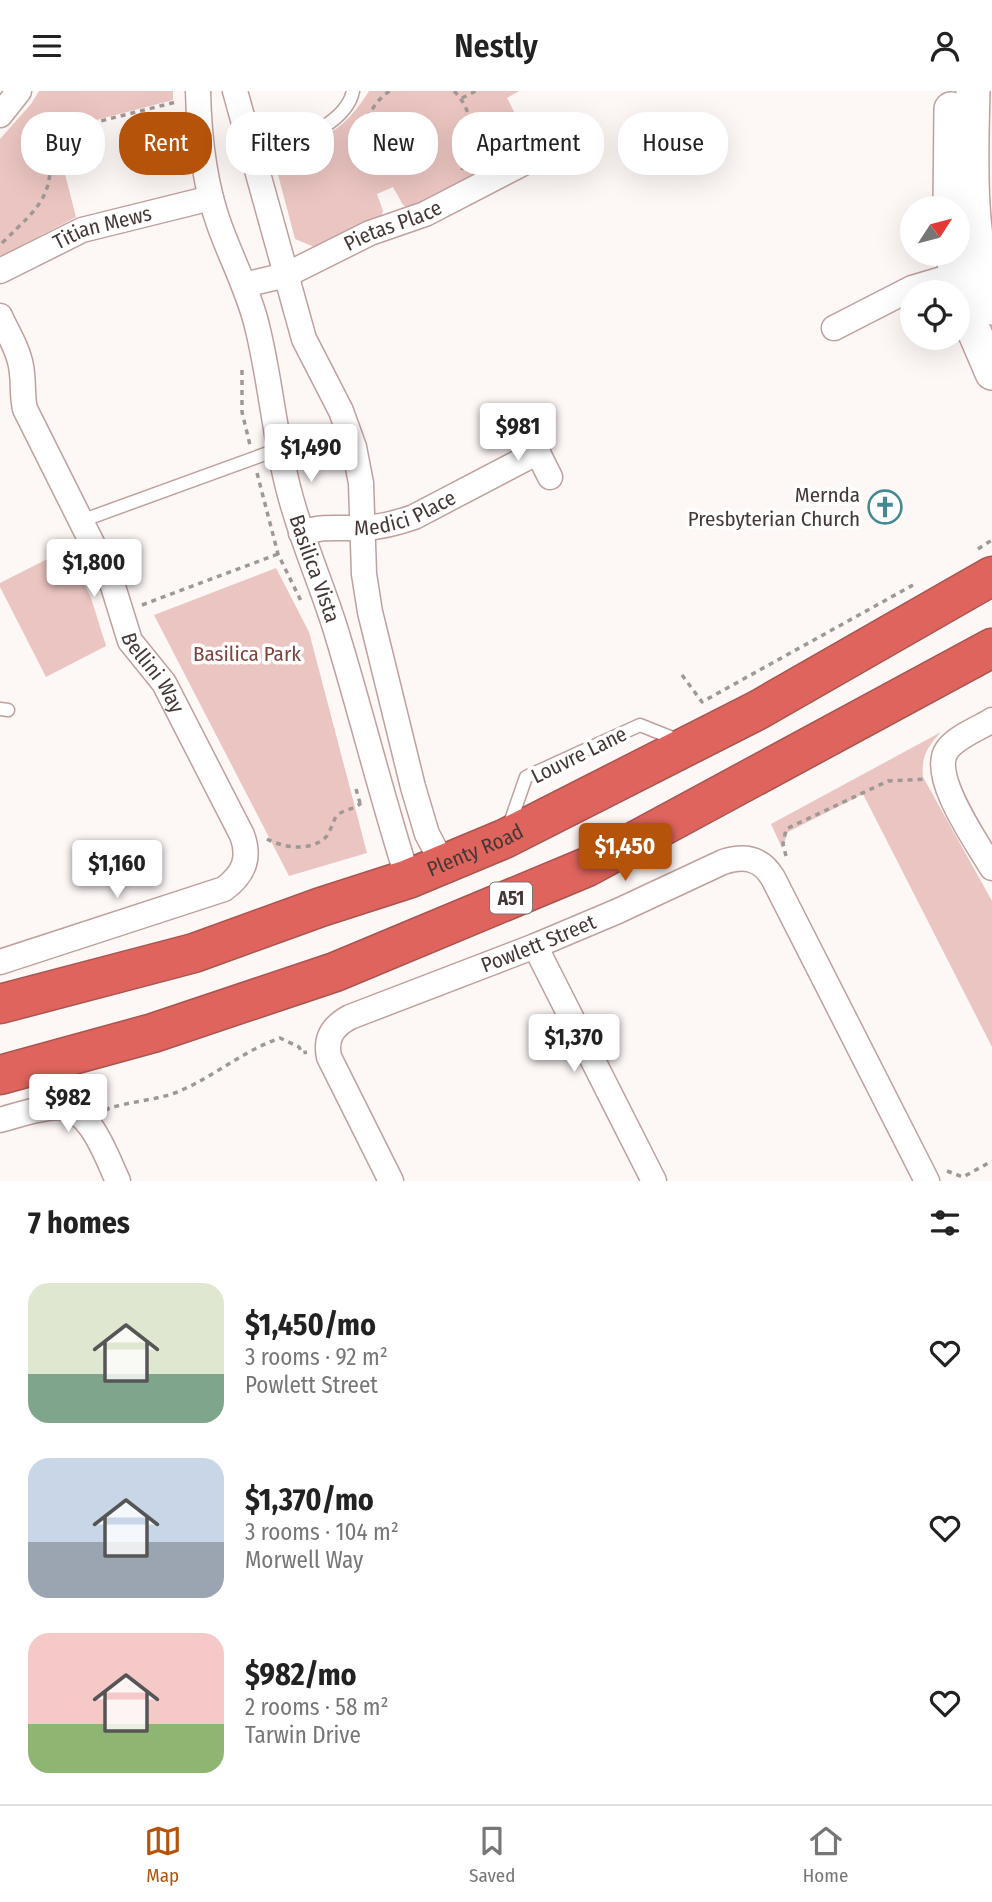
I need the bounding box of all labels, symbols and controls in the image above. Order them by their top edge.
icon: menu [28,27,66,65]
text: Nestly [454,27,538,65]
icon: person [926,27,964,65]
chip: Buy [21,112,105,175]
chip: Rent [119,112,212,175]
chip: Filters [226,112,334,175]
chip: New [348,112,438,175]
chip: Apartment [452,112,604,175]
chip: House [618,112,728,175]
street label: Pietas Place [340,195,446,257]
north arrow [900,196,970,266]
map controls [900,196,970,350]
street label: Titian Mews [49,200,154,255]
button: locate [900,280,970,350]
pin: $981 [477,403,559,463]
text: $981 [496,412,540,440]
pin: $1,490 [254,425,368,484]
text: $1,490 [281,433,341,461]
place label: Mernda Presbyterian Church [688,482,860,532]
street label: Medici Place [354,484,460,541]
church icon: Mernda Presbyterian Church [866,488,904,526]
street label: Basilica Vista [283,511,346,626]
pin: $1,800 [37,539,151,599]
text: $1,800 [63,548,125,576]
street label: Bellini Way [115,630,190,718]
park label: Basilica Park [193,641,301,667]
street label: Louvre Lane [527,721,631,789]
street label: Plenty Road [423,818,528,883]
pin: $1,450 [568,823,682,883]
text: $1,450 [595,832,655,860]
pin: $1,160 [60,841,174,900]
text: $1,160 [88,849,146,877]
road number: A51 [490,883,532,913]
street label: Powlett Street [477,909,600,978]
pin: $1,370 [517,1014,631,1074]
text: $1,370 [545,1023,603,1051]
pin: $982 [27,1075,109,1134]
text: $982 [45,1083,91,1111]
icon: filters [926,1204,964,1242]
text: 7 homes [28,1205,130,1241]
text: $1,450/mo [245,1307,376,1343]
icon: home [84,1311,168,1395]
icon: heart [926,1334,964,1372]
text: 3 rooms · 92 m² [245,1343,388,1371]
text: Powlett Street [245,1371,378,1399]
text: $1,370/mo [245,1482,374,1518]
icon: home [84,1486,168,1570]
icon: heart [926,1509,964,1547]
text: 3 rooms · 104 m² [245,1518,399,1546]
text: Morwell Way [245,1546,363,1574]
text: $982/mo [245,1657,357,1693]
icon: home [84,1661,168,1745]
icon: heart [926,1684,964,1722]
text: 2 rooms · 58 m² [245,1693,389,1721]
text: Tarwin Drive [245,1721,361,1749]
tab: Map [144,1822,182,1887]
tab: Saved [469,1822,515,1887]
tab: Home [803,1822,848,1887]

